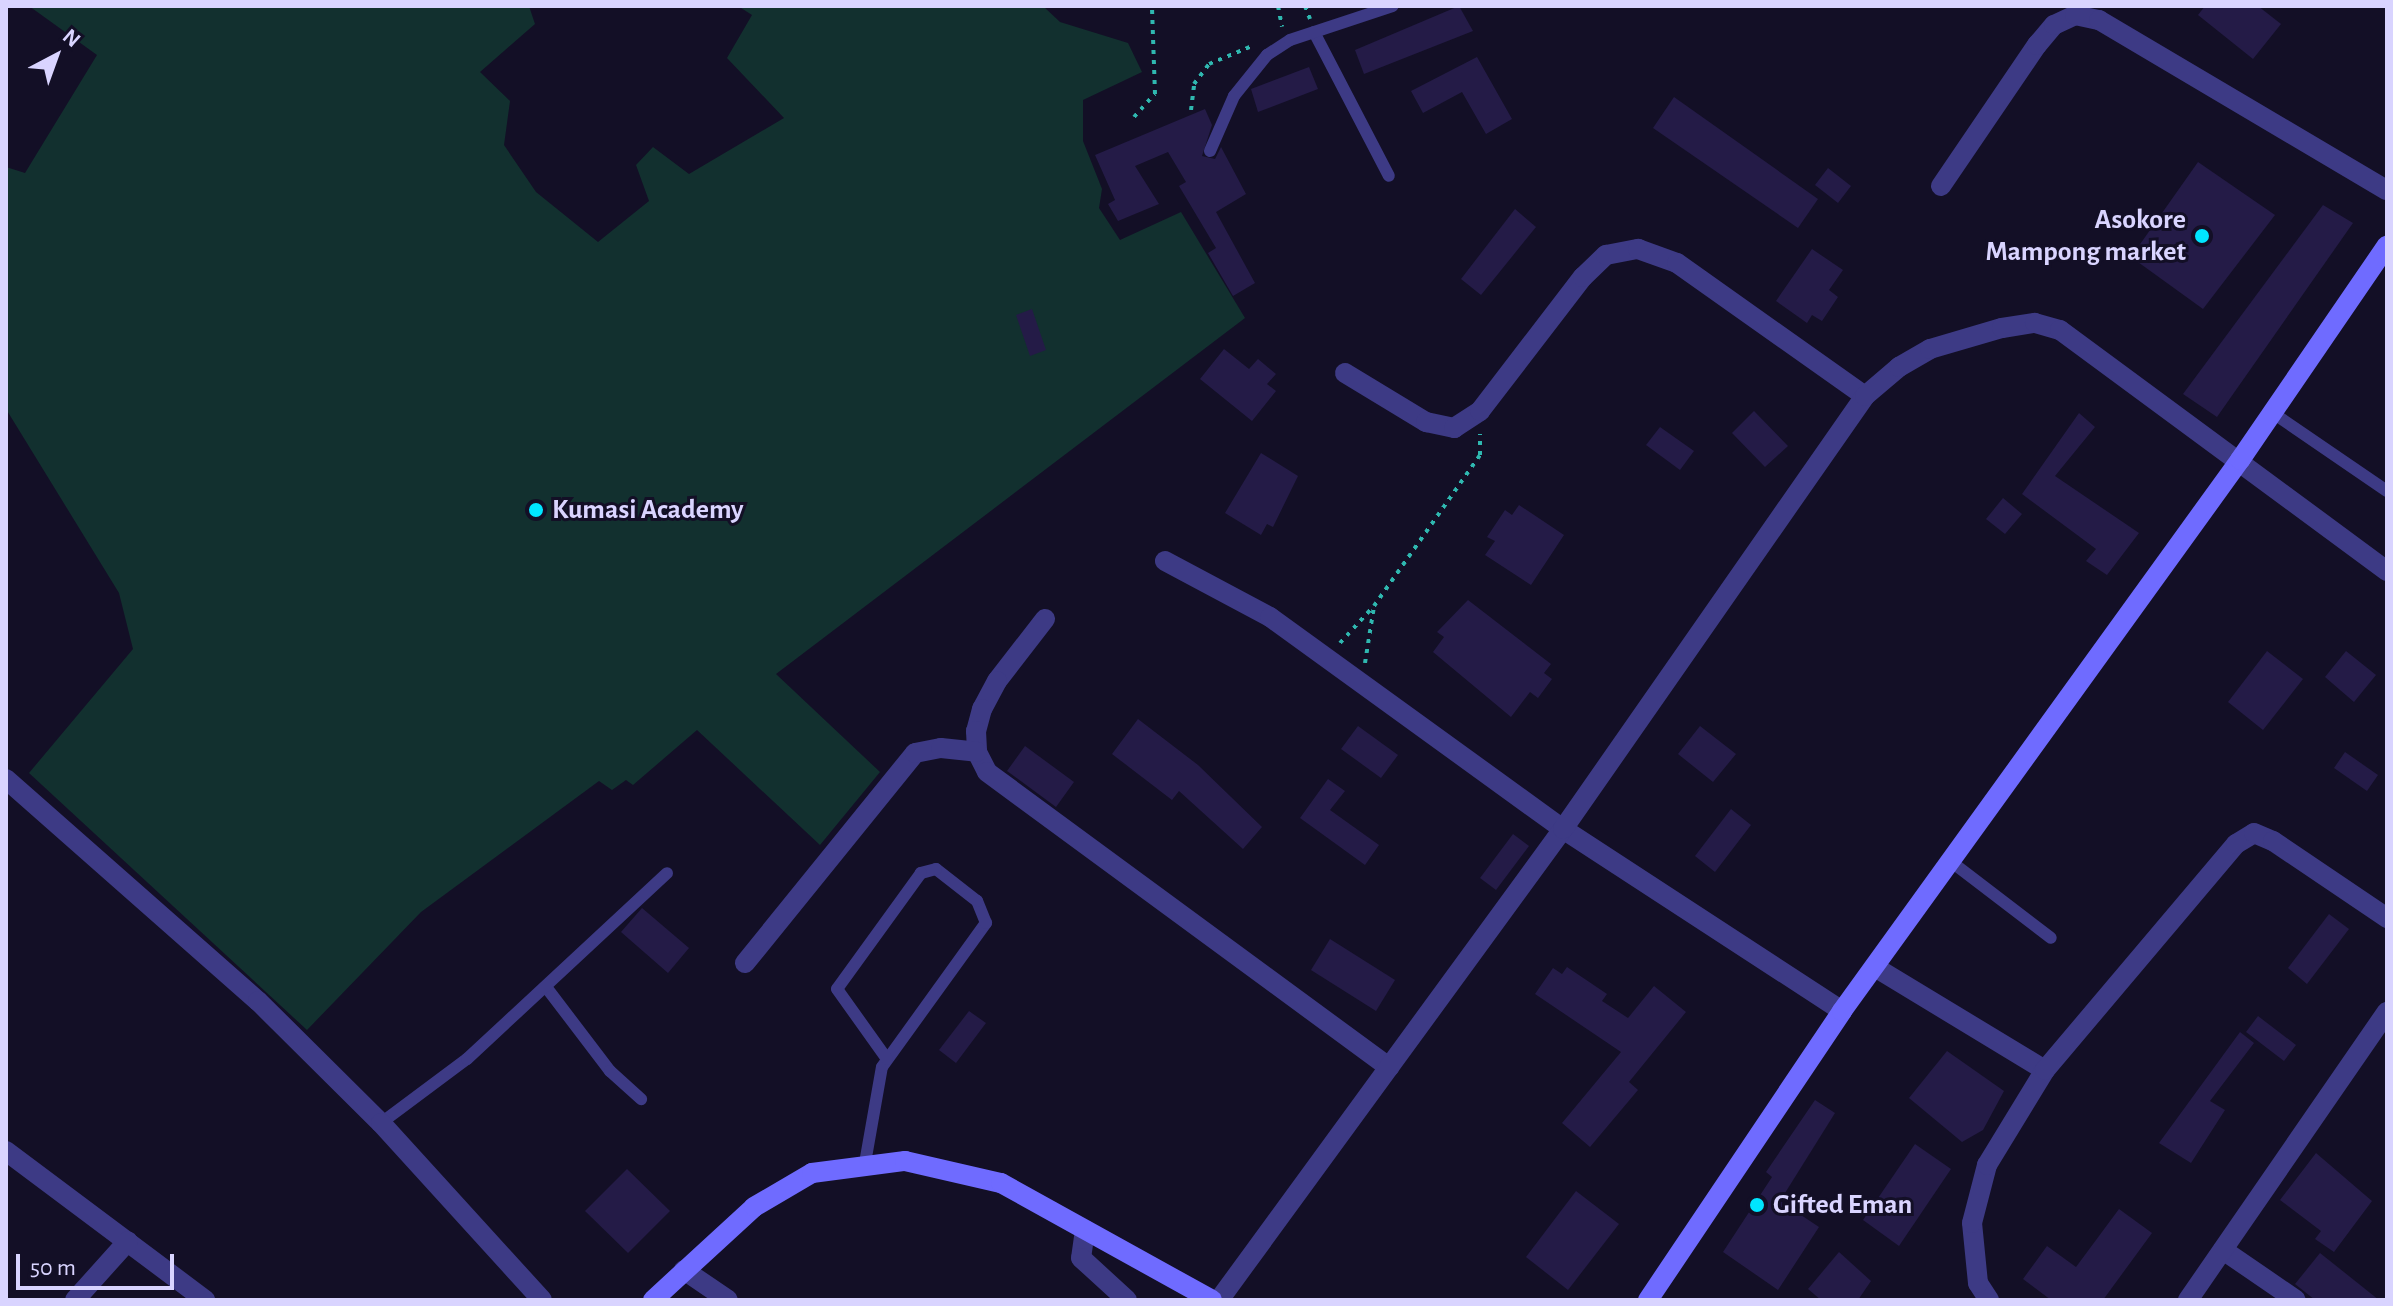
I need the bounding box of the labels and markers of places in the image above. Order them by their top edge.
place label: Asokore Mampong market [1985,203,2186,269]
marker: Asokore Mampong market [2193,227,2211,245]
place label: Kumasi Academy [552,493,744,527]
marker: Kumasi Academy [527,501,545,519]
place label: Gifted Eman [1773,1188,1912,1222]
marker: Gifted Eman [1748,1196,1766,1214]

